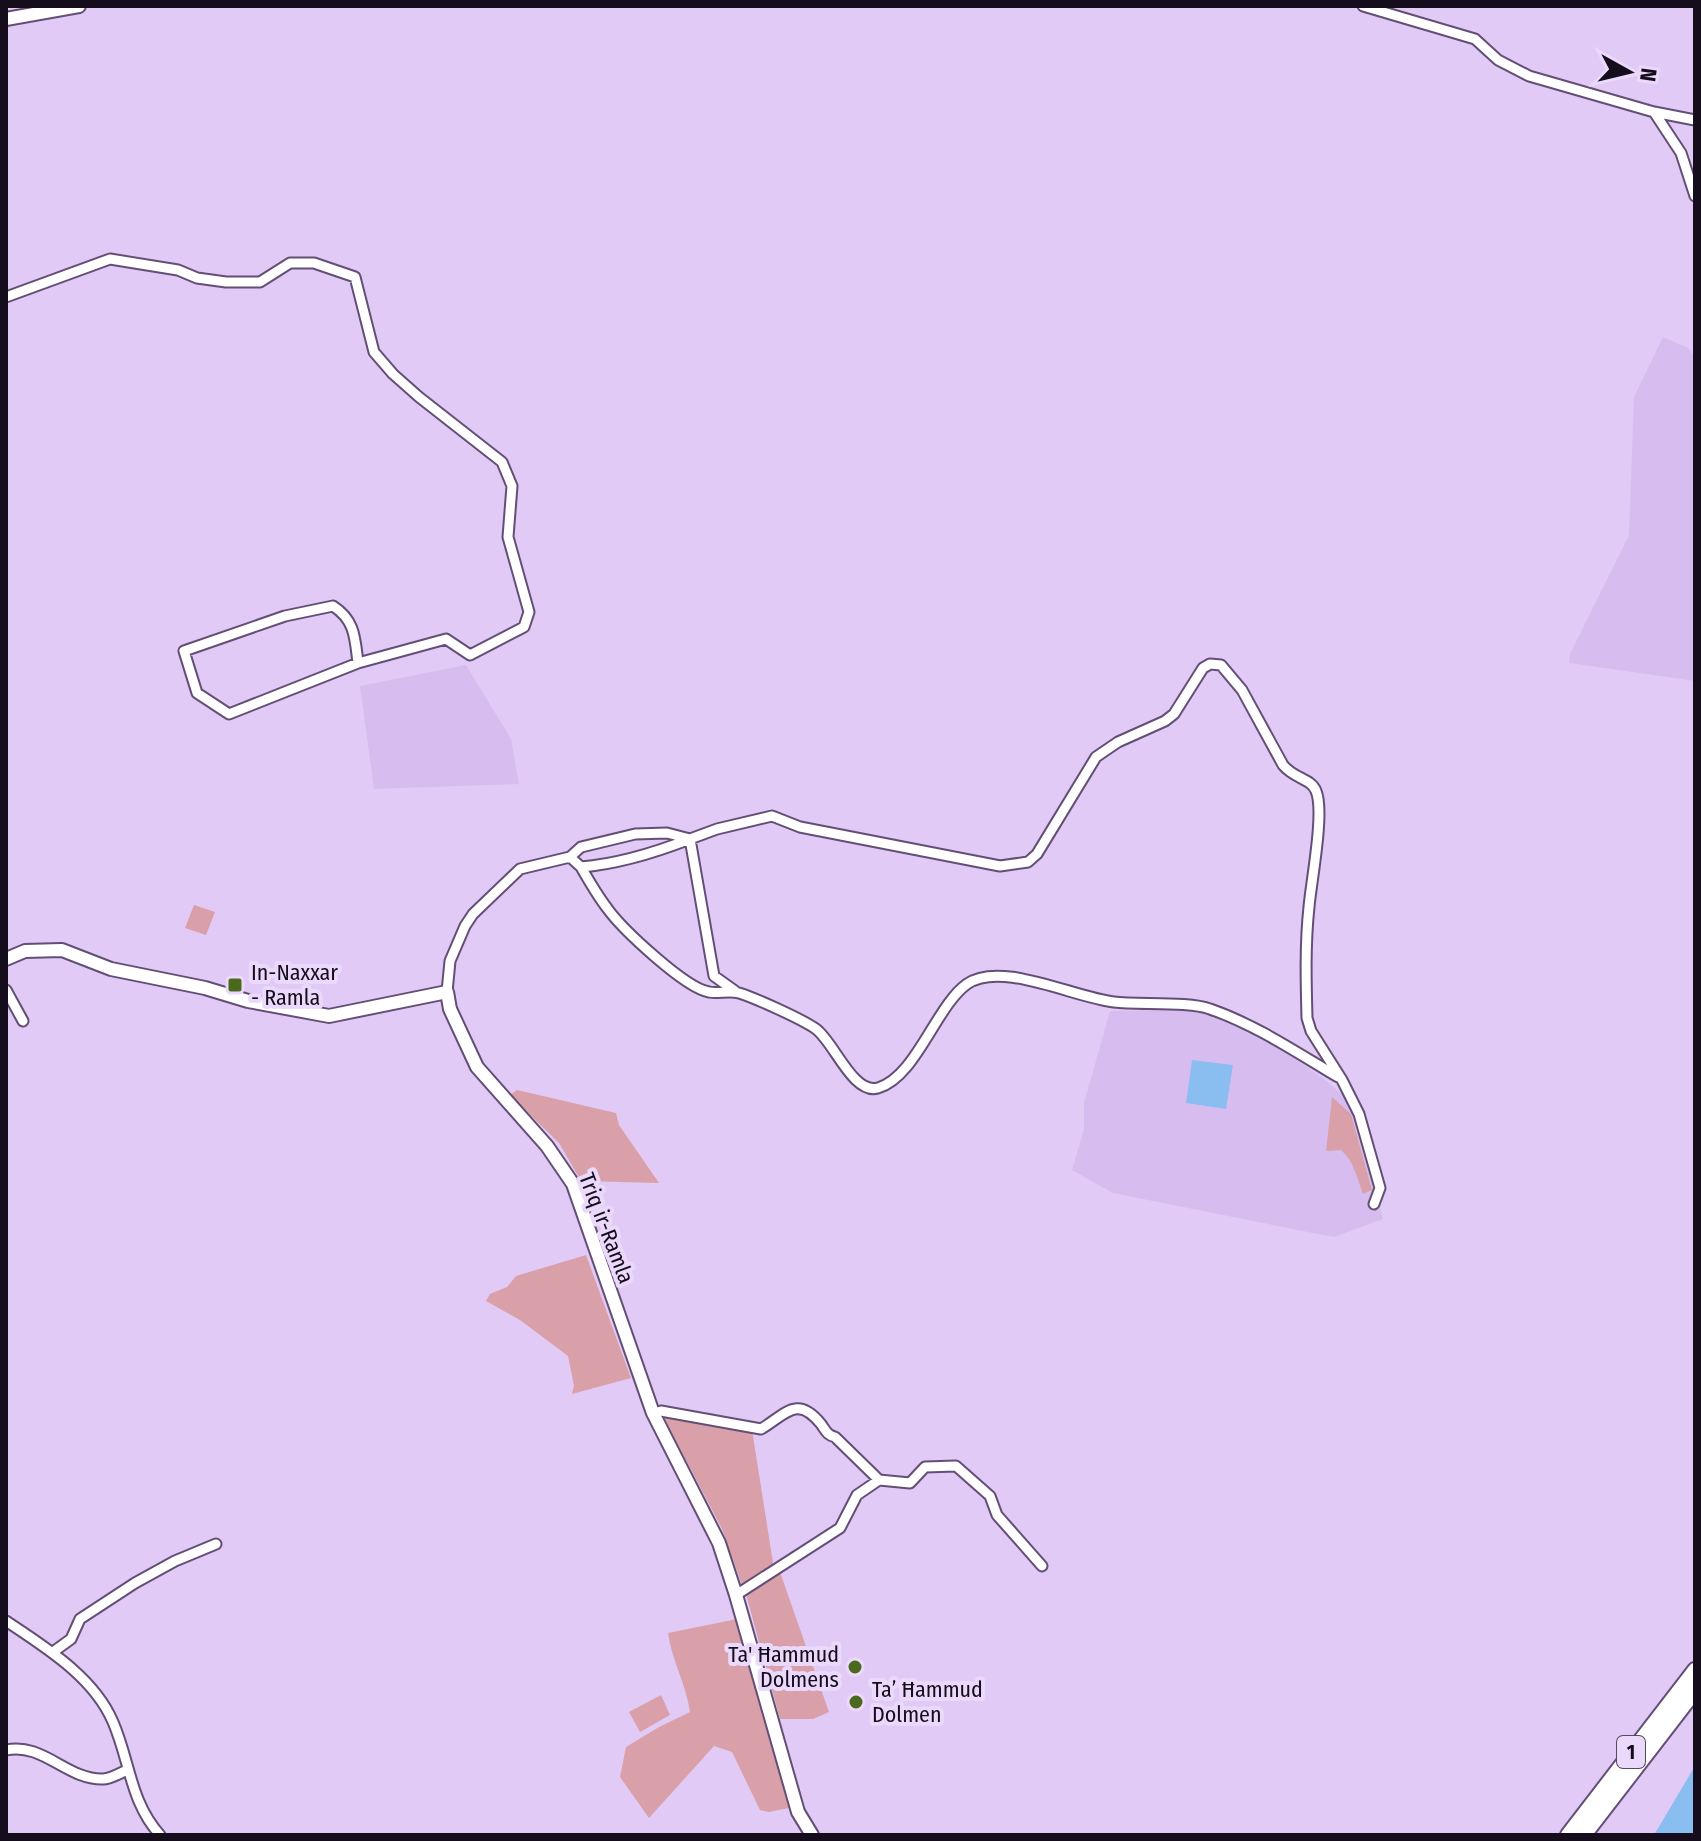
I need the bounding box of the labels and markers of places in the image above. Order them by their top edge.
place label: In-Naxxar - Ramla [251,959,338,1011]
marker: In-Naxxar - Ramla [226,976,244,994]
place label: Ta' Ħammud Dolmens [728,1641,839,1693]
marker: Ta' Ħammud Dolmens [846,1658,864,1676]
place label: Ta’ Ħammud Dolmen [872,1676,983,1728]
marker: Ta’ Ħammud Dolmen [847,1693,865,1711]

